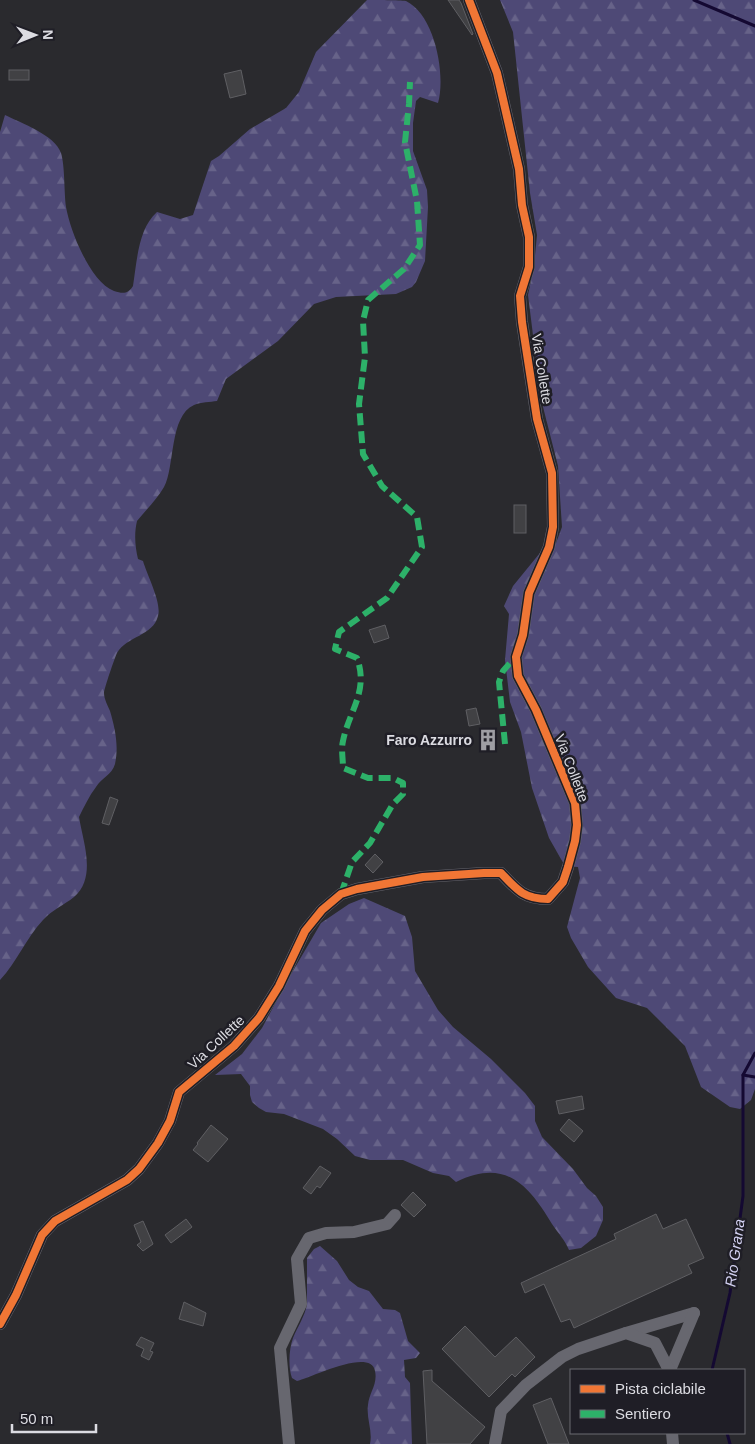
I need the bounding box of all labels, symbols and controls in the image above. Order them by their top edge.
north arrow [10,10,60,60]
text: N [40,30,56,40]
street label: Via Collette [529,333,556,406]
building icon: Faro Azzurro [475,727,501,753]
place label: Faro Azzurro [386,732,472,748]
street label: Via Collette [552,732,592,804]
street label: Via Collette [184,1012,248,1072]
water label: Rio Grana [721,1218,748,1288]
legend [570,1369,745,1434]
text: Pista ciclabile [615,1380,706,1397]
scale bar [12,1402,96,1434]
text: Sentiero [615,1405,671,1422]
text: 50 m [20,1410,53,1427]

